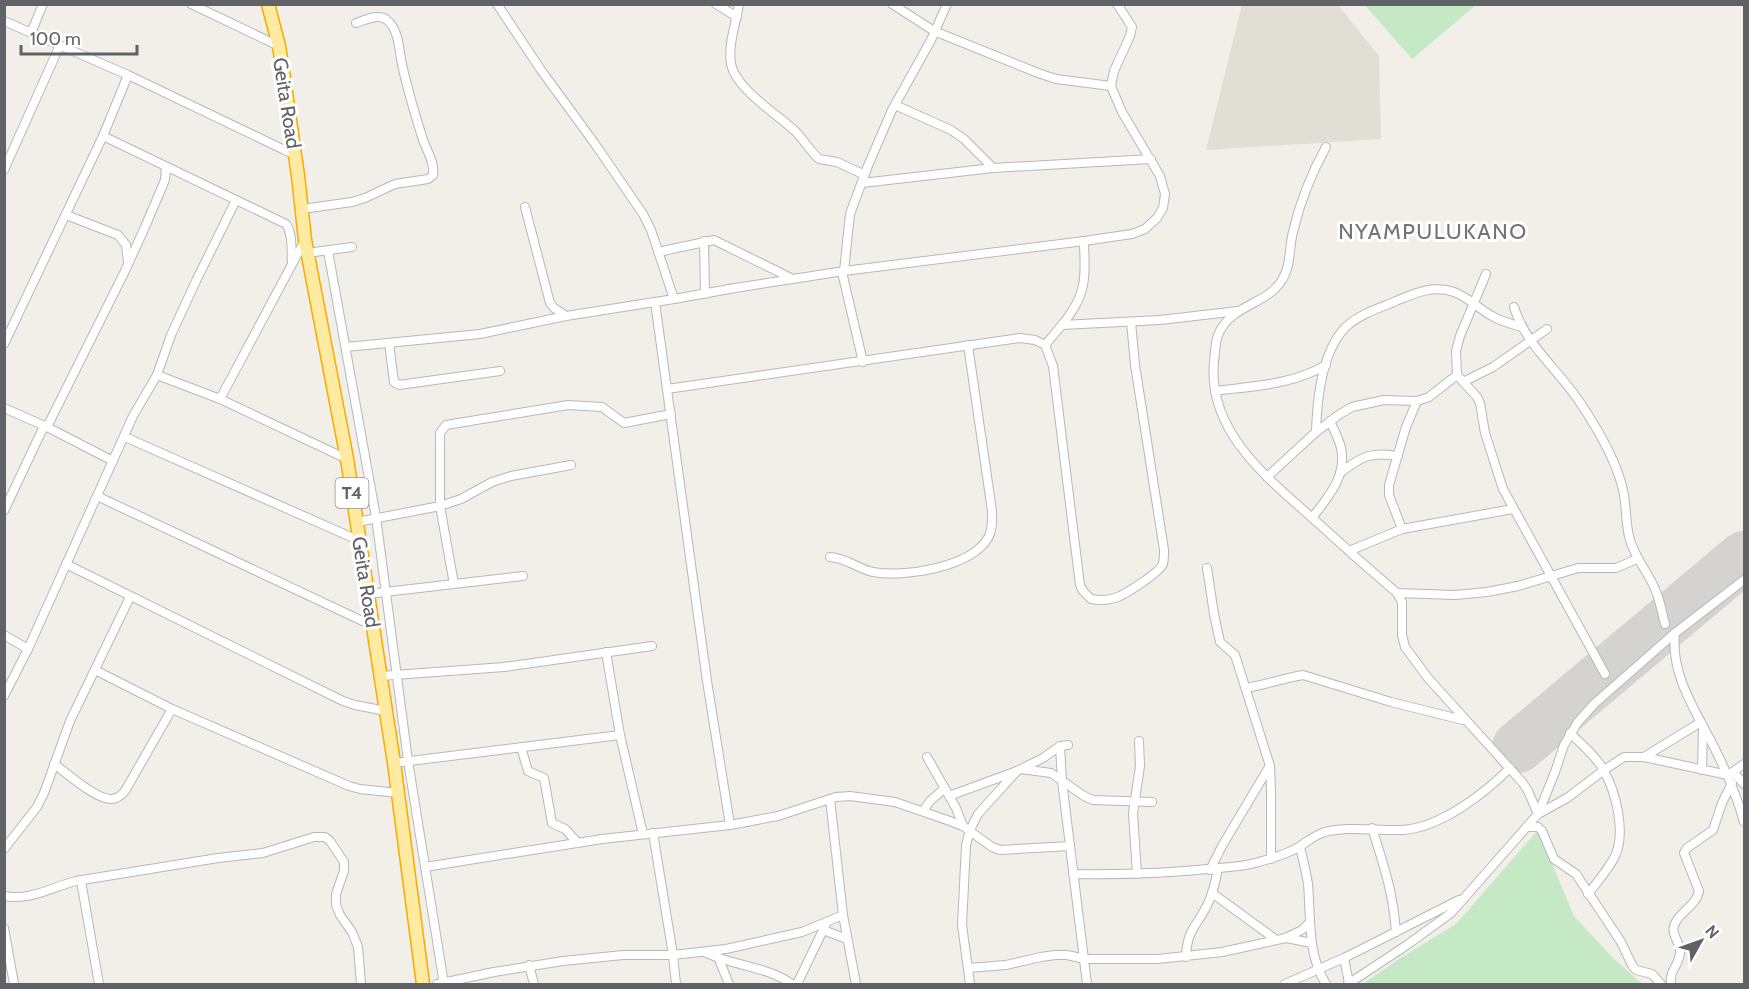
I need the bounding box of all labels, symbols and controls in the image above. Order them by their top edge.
scale bar [21,18,136,56]
text: 100 m [30,28,81,50]
street label: Geita Road [268,56,306,150]
district label: NYAMPULUKANO [1338,218,1528,245]
road number: T4 [336,478,368,508]
street label: Geita Road [347,535,385,629]
north arrow [1671,911,1731,971]
text: N [1701,921,1723,942]

